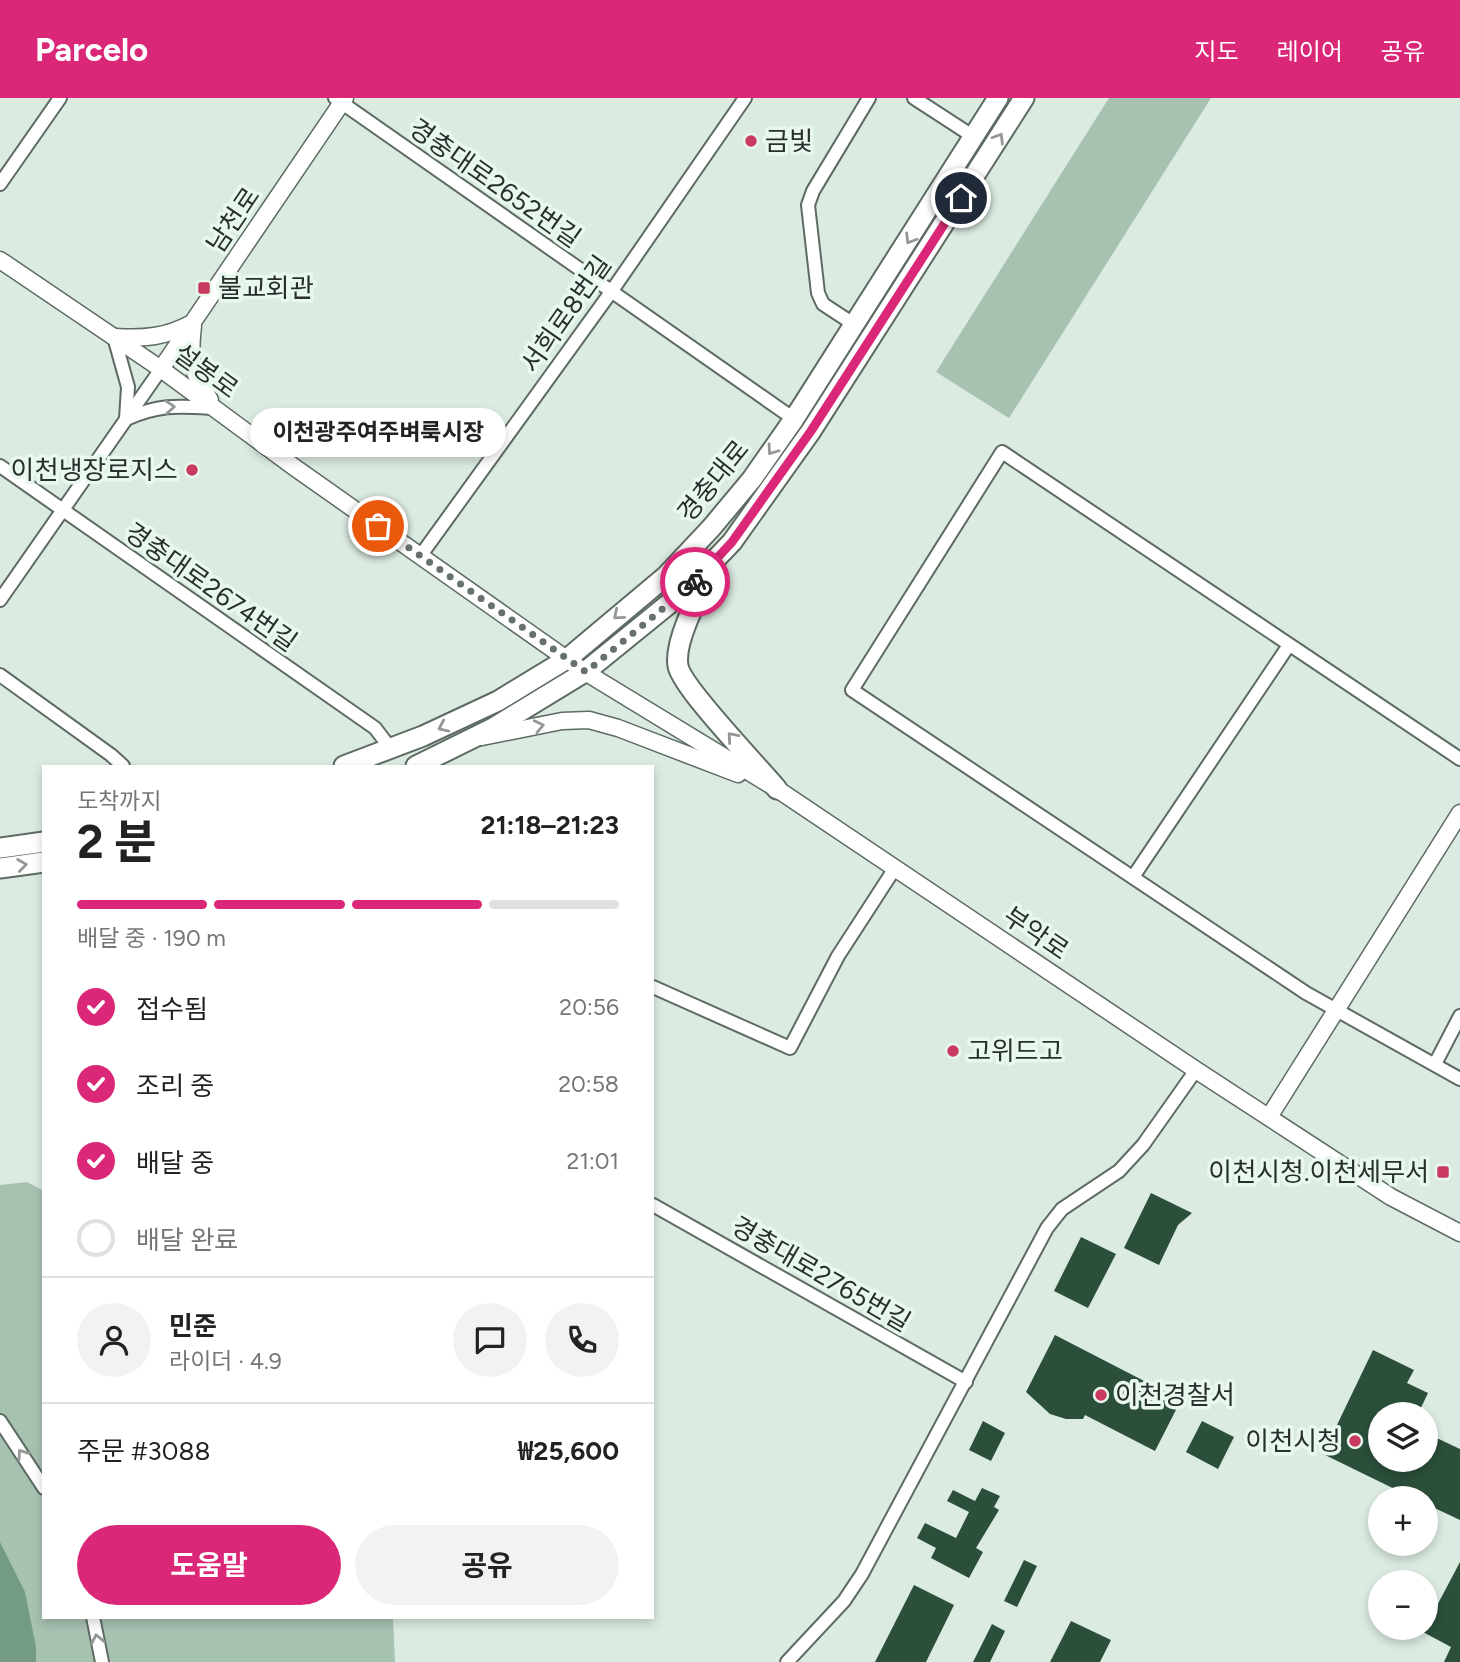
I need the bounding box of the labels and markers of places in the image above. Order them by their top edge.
place label: 금빛 [765,125,813,157]
marker: 금빛 [743,133,759,149]
pin [931,168,991,228]
place label: 불교회관 [218,272,314,304]
marker: 불교회관 [196,280,212,296]
callout: 이천광주여주벼룩시장 [250,407,506,456]
place label: 이천냉장로지스 [11,454,178,486]
marker: 이천냉장로지스 [184,462,200,478]
pin [348,496,408,556]
place label: 고위드고 [967,1035,1063,1067]
marker: 고위드고 [945,1043,961,1059]
place label: 이천시청.이천세무서 [1208,1156,1429,1188]
marker: 이천시청.이천세무서 [1435,1164,1451,1180]
place label: 이천경찰서 [1115,1379,1235,1411]
marker: 이천경찰서 [1093,1387,1109,1403]
place label: 이천시청 [1245,1425,1341,1457]
marker: 이천시청 [1347,1433,1363,1449]

